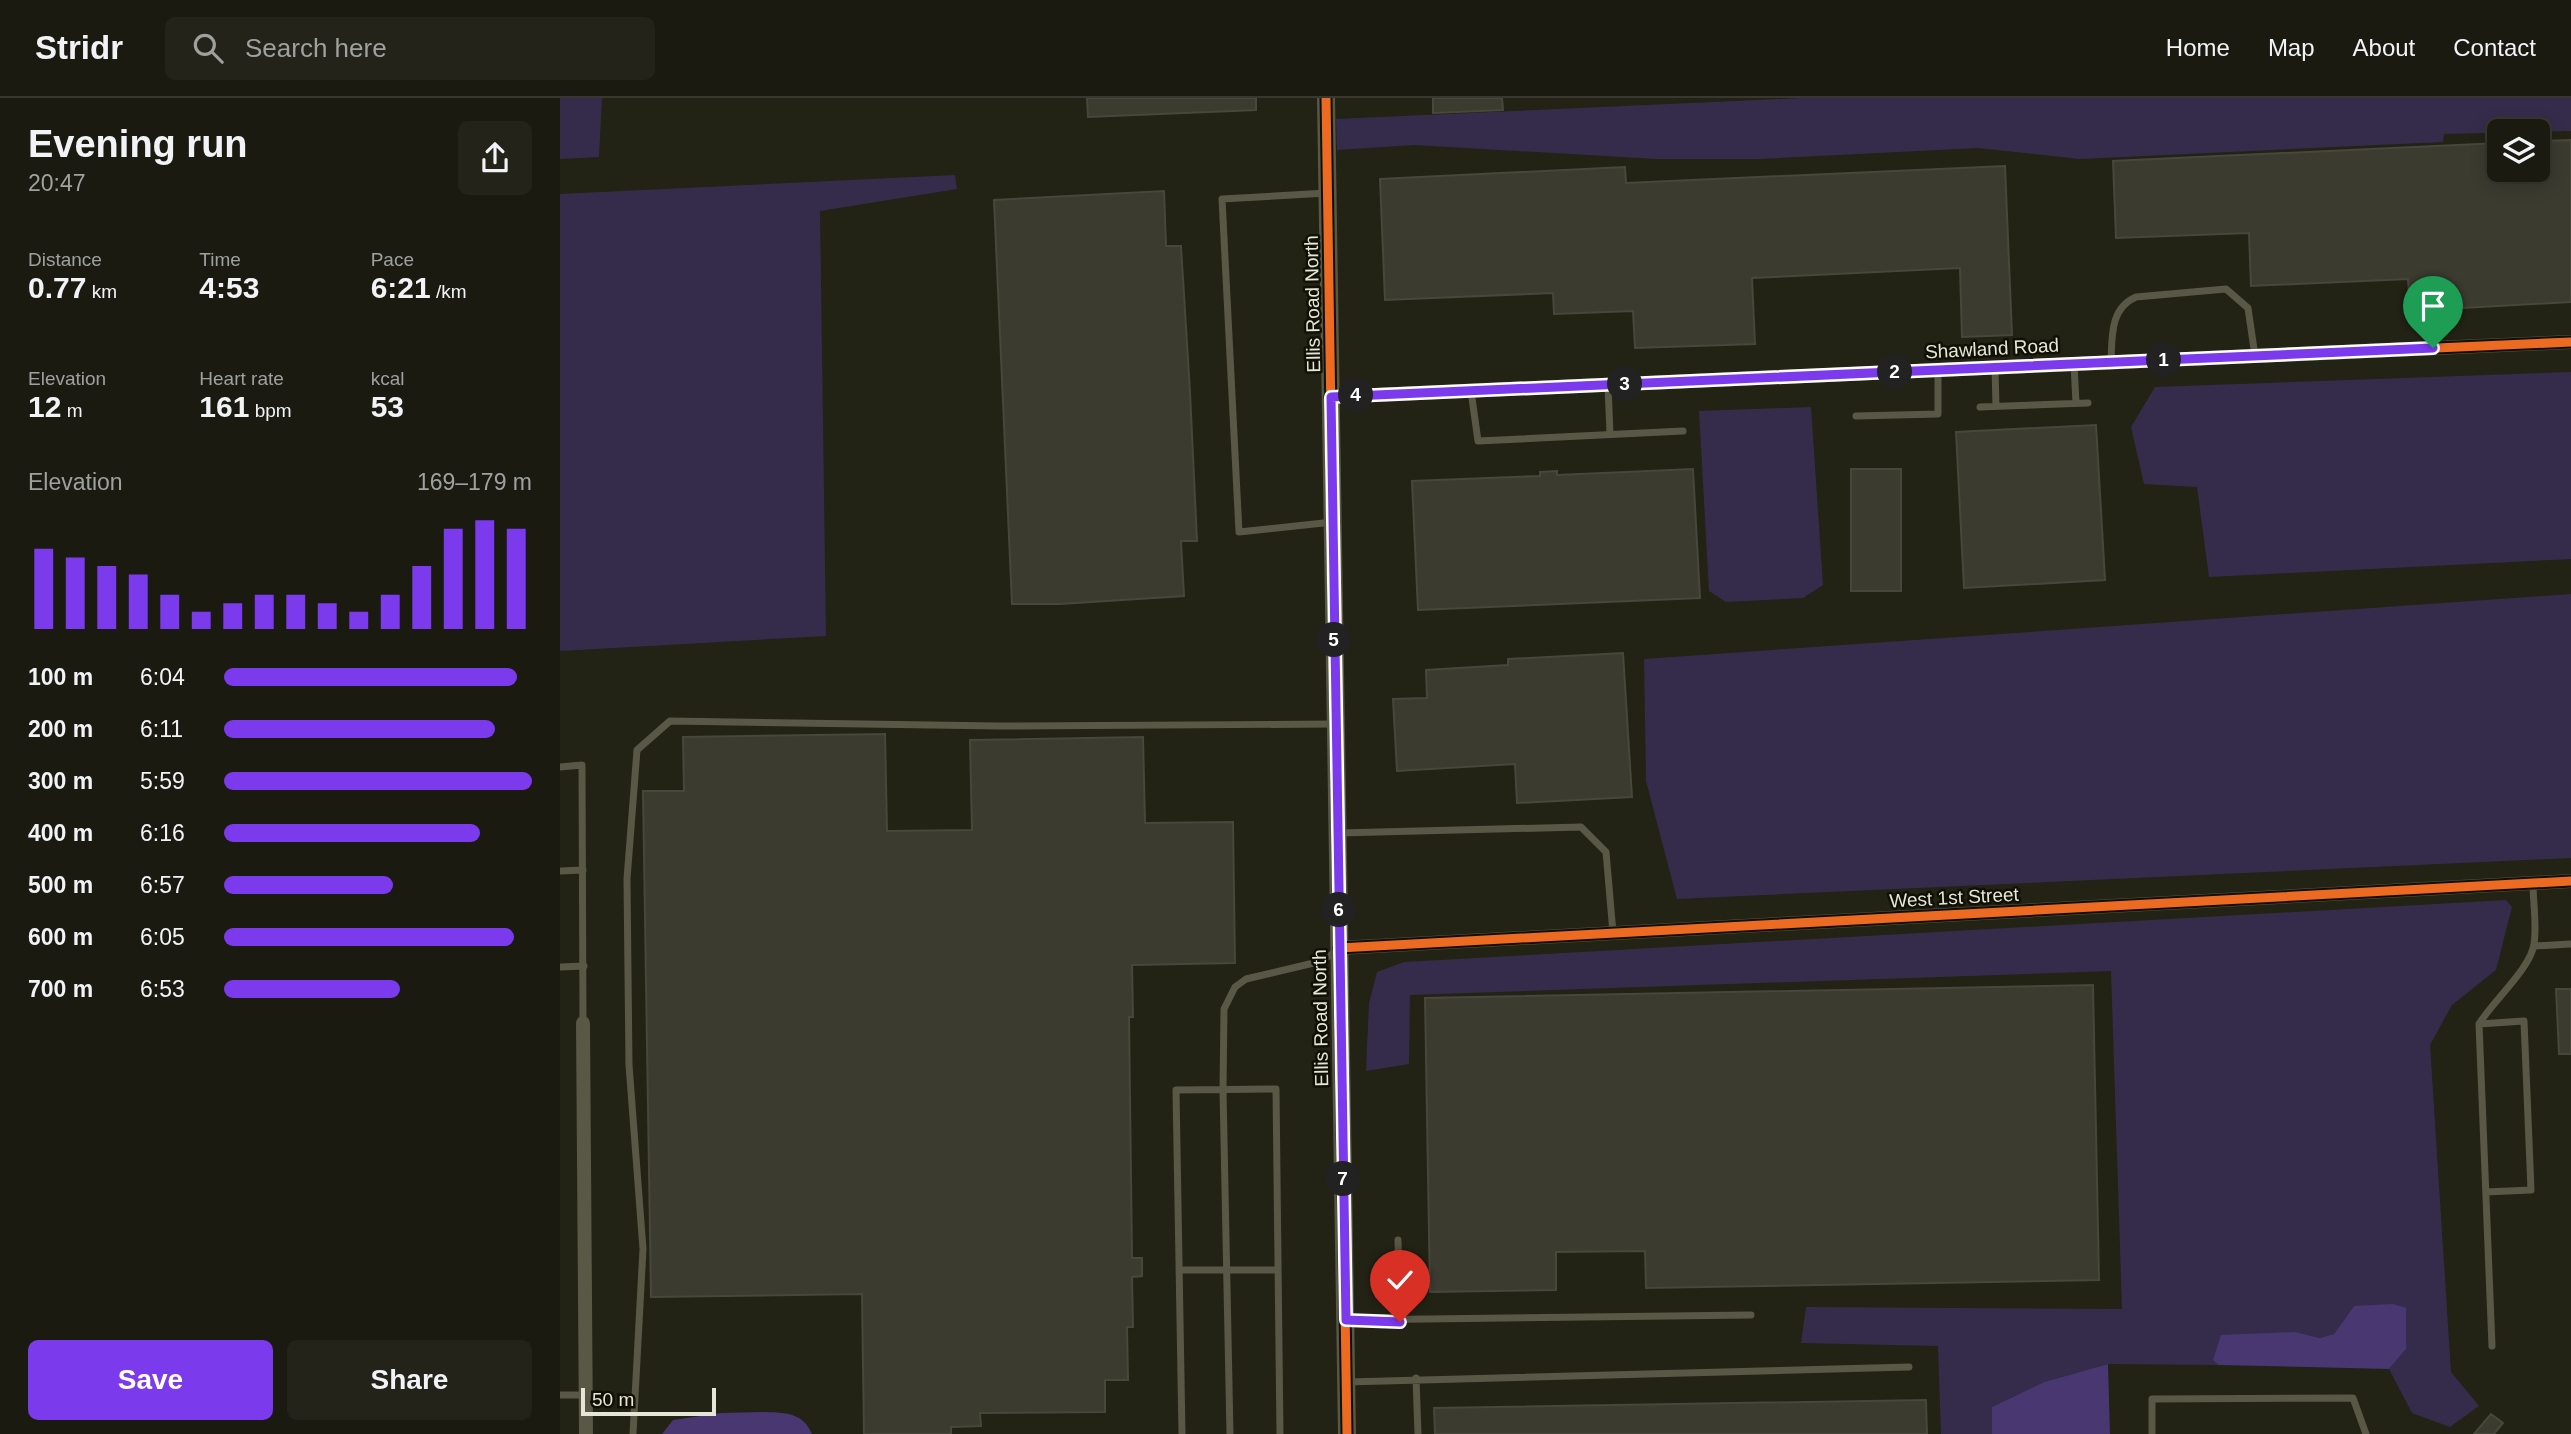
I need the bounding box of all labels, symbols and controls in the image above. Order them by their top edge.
search box [165,17,655,80]
text: Stridr [35,29,123,66]
icon: search [189,29,227,67]
text: Search here [245,33,387,63]
text: Home [2166,34,2230,61]
text: Map [2268,34,2315,61]
text: About [2353,34,2415,61]
text: Contact [2453,34,2536,61]
map controls [2487,119,2550,182]
button: layers [2487,119,2550,182]
button: share [458,121,532,195]
text: Evening run [28,123,248,165]
text: 20:47 [28,170,86,196]
street label: Ellis Road North [1301,235,1324,373]
text: Distance [28,249,102,270]
text: Time [199,249,241,270]
text: Pace [371,249,414,270]
text: 0.77 [28,271,86,304]
text: 4:53 [199,271,259,304]
text: 6:21 [371,271,431,304]
pin [2403,276,2463,348]
text: km [86,281,117,302]
text: /km [431,281,467,302]
icon: arrive [2414,287,2452,325]
street label: Shawland Road [1924,335,2060,362]
pin: 1 [2146,342,2182,378]
text: 1 [2158,349,2169,370]
pin: 2 [1878,354,1912,390]
text: 2 [1889,361,1900,382]
pin: 3 [1608,366,1642,402]
text: Elevation [28,368,106,389]
text: Heart rate [199,368,284,389]
text: kcal [371,368,404,389]
text: 3 [1619,373,1630,394]
pin: 4 [1338,378,1374,412]
text: 4 [1350,384,1361,405]
text: 12 [28,390,61,423]
text: 161 [199,390,249,423]
text: 53 [371,390,404,423]
text: m [61,400,82,421]
text: bpm [249,400,292,421]
text: Elevation [28,469,123,495]
text: 169–179 m [417,469,532,495]
pin: 5 [1316,622,1352,658]
text: 5 [1328,629,1339,650]
text: 100 m [28,664,93,690]
text: 6:04 [140,664,185,690]
text: 200 m [28,716,93,742]
text: 6:11 [140,716,183,742]
text: 300 m [28,768,93,794]
text: 5:59 [140,768,185,794]
text: 400 m [28,820,93,846]
text: 6:16 [140,820,185,846]
text: 500 m [28,872,93,898]
text: 6:57 [140,872,185,898]
street label: West 1st Street [1889,884,2020,911]
pin: 6 [1322,892,1356,928]
text: 6 [1333,899,1344,920]
text: 600 m [28,924,93,950]
text: 6:05 [140,924,185,950]
street label: Ellis Road North [1309,949,1332,1087]
text: 700 m [28,976,93,1002]
text: 6:53 [140,976,185,1002]
pin: 7 [1326,1162,1360,1196]
text: 7 [1337,1168,1348,1189]
pin [1370,1250,1430,1322]
icon: check [1381,1261,1419,1299]
button: Save [28,1340,273,1420]
button: Share [287,1340,532,1420]
scale bar [581,1385,716,1417]
text: 50 m [592,1389,634,1410]

